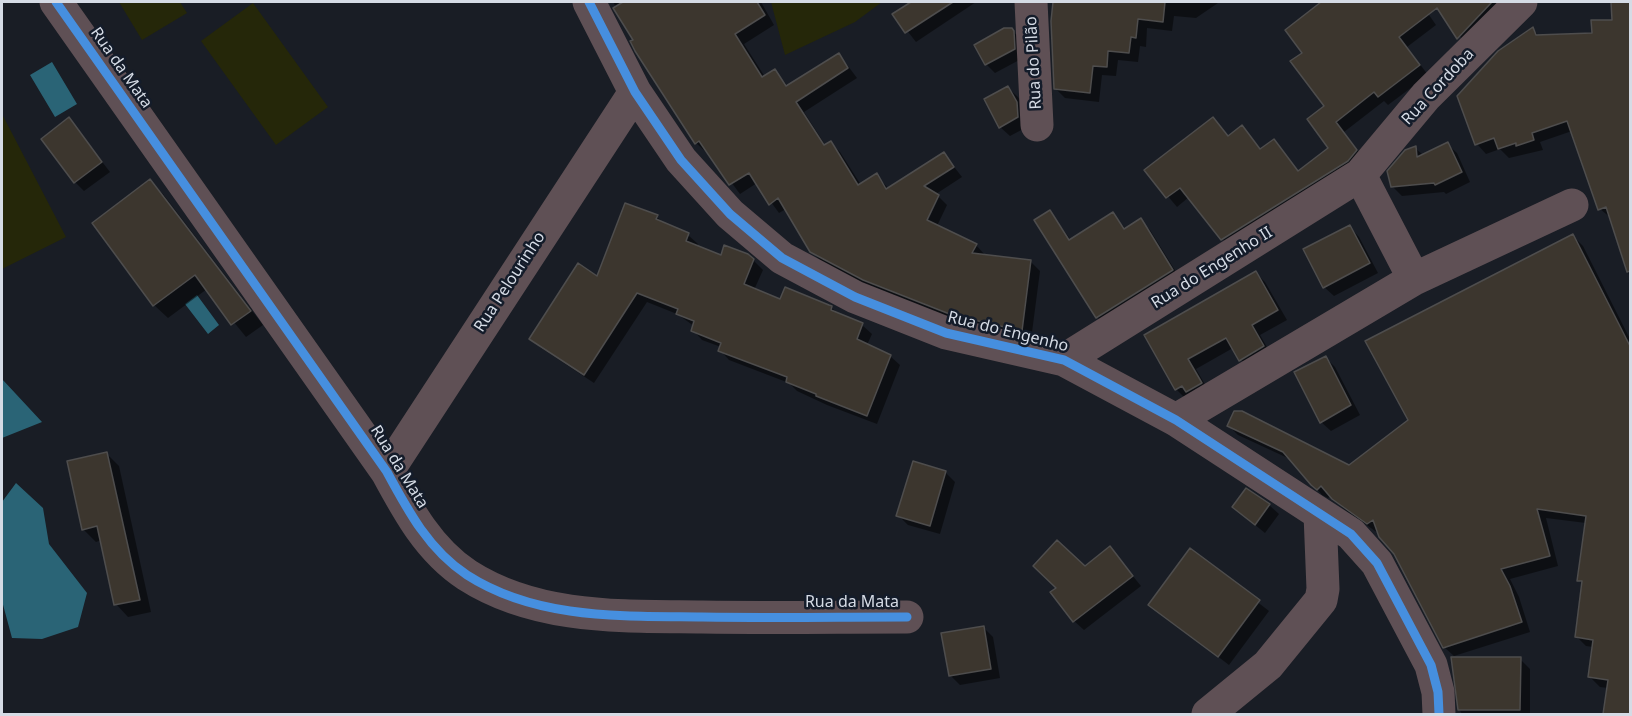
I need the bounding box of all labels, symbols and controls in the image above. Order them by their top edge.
street label: Rua do Pilão [1022,16,1046,110]
street label: Rua da Mata [86,24,156,112]
street label: Rua Cordoba [1398,45,1478,129]
street label: Rua do Engenho II [1148,223,1276,313]
street label: Rua Pelourinho [470,228,550,336]
street label: Rua do Engenho [946,308,1070,356]
street label: Rua da Mata [366,422,432,512]
street label: Rua da Mata [805,592,899,612]

